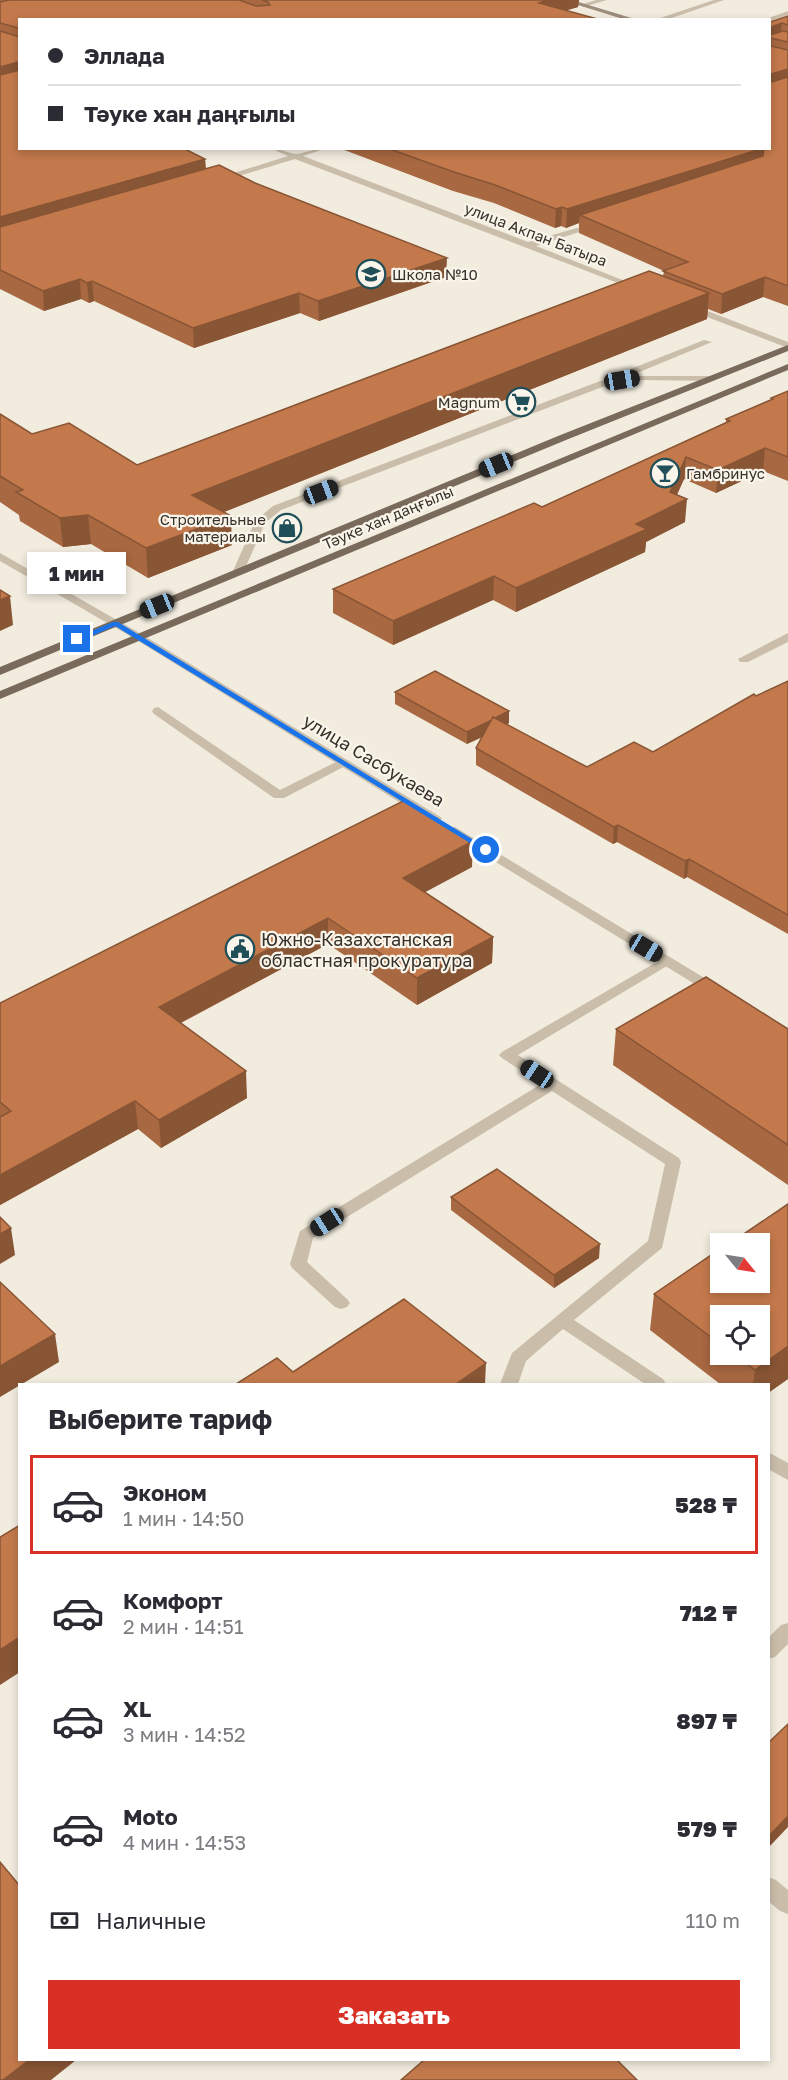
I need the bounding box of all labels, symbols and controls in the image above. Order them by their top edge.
text: Эллада [84,42,165,69]
text: Тәуке хан даңғылы [84,100,295,127]
street label: улица Акпан Батыра [462,199,610,269]
school or university icon: Школа №10 [355,258,387,290]
place label: Школа №10 [392,265,478,283]
car [603,368,641,392]
supermarket icon: Magnum [505,386,537,418]
place label: Magnum [438,393,500,411]
car [476,450,516,480]
bar icon: Гамбринус [649,457,681,489]
place label: Гамбринус [686,464,765,482]
car [301,477,341,507]
street label: Тәуке хан даңғылы [320,481,456,553]
place label: Строительные материалы [160,510,266,545]
shop icon: Строительные материалы [271,512,303,544]
callout: 1 мин [28,552,127,594]
text: 1 мин [49,561,104,585]
car [137,591,177,621]
route end [63,625,90,652]
street label: улица Сасбукаева [299,709,449,811]
route start [472,836,499,863]
place label: Южно-Казахстанская областная прокуратура [261,928,472,971]
car [626,931,666,965]
public building icon: Южно-Казахстанская областная прокуратура [224,933,256,965]
car [517,1057,557,1091]
car [307,1205,347,1239]
north arrow [710,1233,770,1293]
map controls [710,1233,770,1365]
button: locate [710,1305,770,1365]
text: Выберите тариф [48,1403,272,1435]
icon: car [51,1478,105,1532]
text: Эконом [123,1479,207,1506]
text: 528 ₸ [675,1491,737,1518]
text: 1 мин · 14:50 [123,1506,244,1530]
icon: car [51,1586,105,1640]
text: Комфорт [123,1587,223,1614]
text: 712 ₸ [680,1599,737,1626]
text: 2 мин · 14:51 [123,1614,244,1638]
icon: car [51,1694,105,1748]
text: XL [123,1695,151,1722]
text: 897 ₸ [676,1707,737,1734]
text: 3 мин · 14:52 [123,1722,246,1746]
icon: car [51,1802,105,1856]
text: Moto [123,1803,178,1830]
text: 579 ₸ [677,1815,737,1842]
text: 4 мин · 14:53 [123,1830,246,1854]
icon: cash [48,1904,81,1937]
text: Наличные [96,1907,206,1934]
text: 110 m [686,1908,740,1932]
button: Заказать [48,1980,740,2049]

